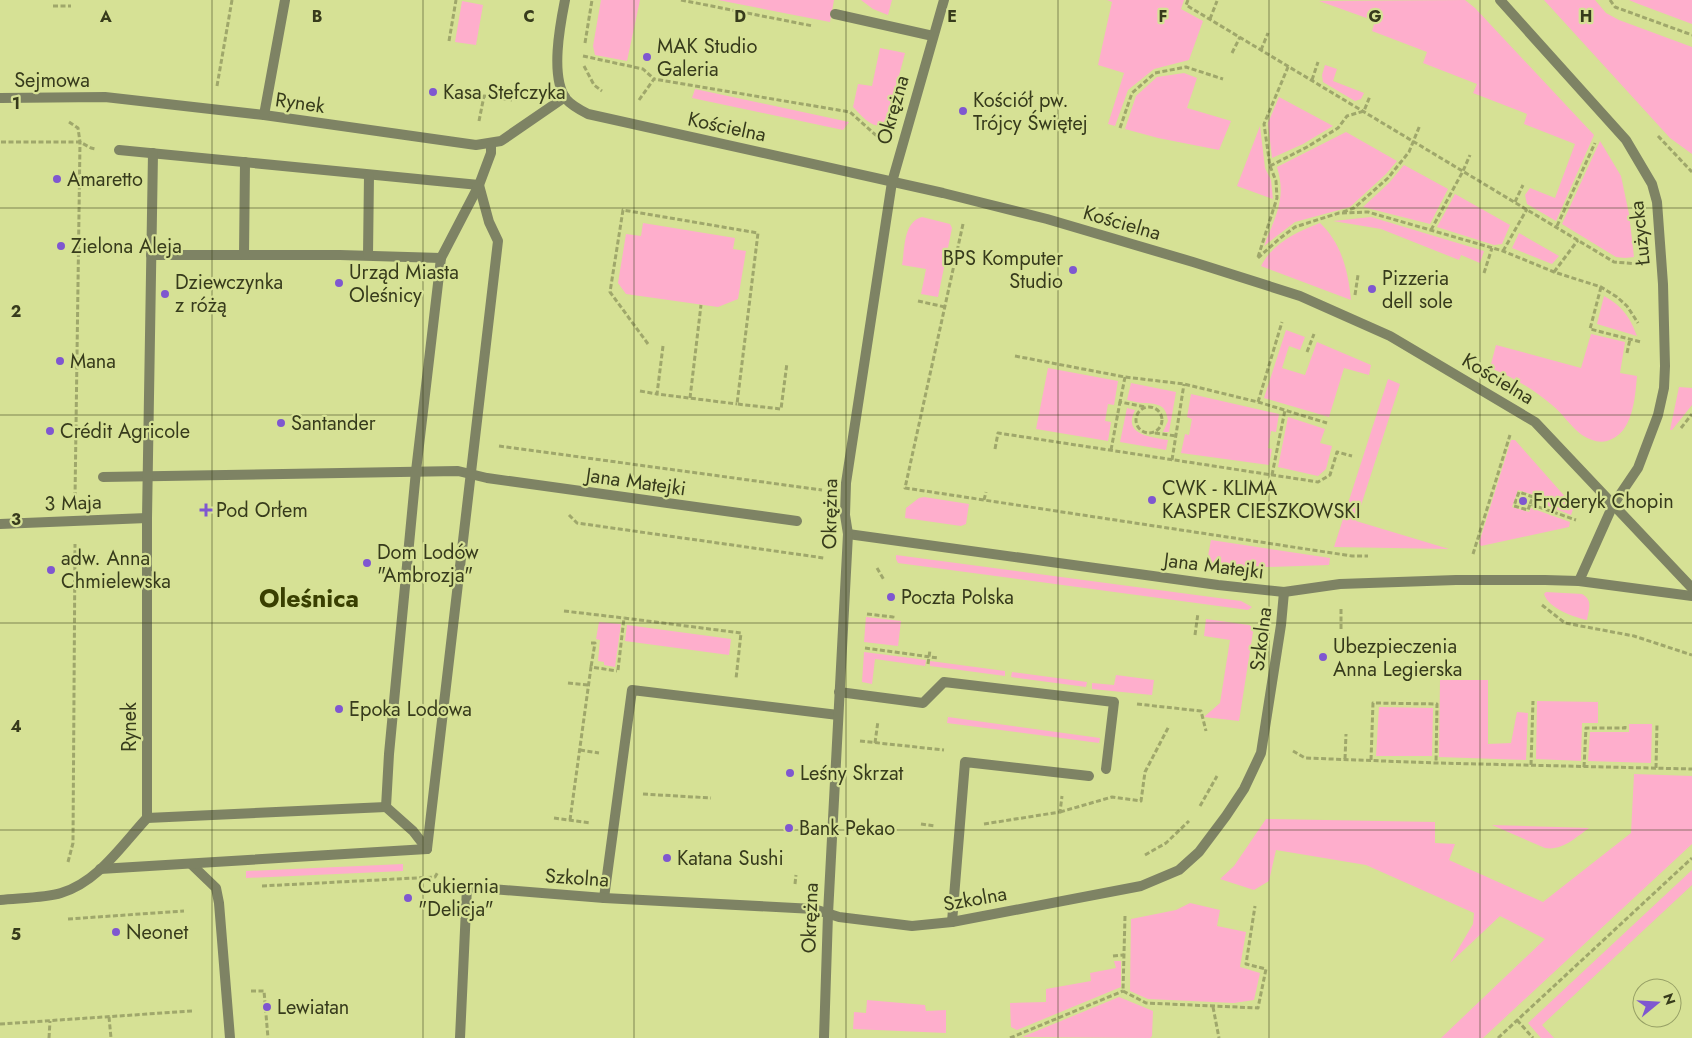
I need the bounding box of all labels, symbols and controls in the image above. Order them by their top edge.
text: A [99,5,112,28]
text: B [312,5,322,28]
text: C [523,5,535,28]
text: D [734,5,746,28]
text: E [947,5,957,28]
text: F [1159,5,1167,28]
text: G [1368,5,1382,28]
text: H [1580,5,1592,28]
place label: MAK Studio Galeria [657,32,758,84]
marker: MAK Studio Galeria [641,51,653,63]
street label: Sejmowa [14,66,90,95]
street label: Okrężna [869,72,917,148]
place label: Kasa Stefczyka [443,78,566,107]
street label: Rynek [273,85,327,121]
marker: Kasa Stefczyka [427,86,439,98]
place label: Kościół pw. Trójcy Świętej [973,86,1088,138]
text: 1 [12,92,20,115]
street label: Kościelna [685,105,769,149]
marker: Kościół pw. Trójcy Świętej [957,105,969,117]
place label: Amaretto [67,165,143,194]
marker: Amaretto [51,173,63,185]
street label: Kościelna [1080,198,1164,248]
street label: Łużycka [1622,199,1658,268]
place label: Zielona Aleja [71,232,182,261]
marker: Zielona Aleja [55,240,67,252]
place label: BPS Komputer Studio [943,244,1063,296]
place label: Urząd Miasta Oleśnicy [349,258,459,310]
marker: BPS Komputer Studio [1067,264,1079,276]
place label: Pizzeria dell sole [1382,264,1453,316]
place label: Dziewczynka z różą [175,268,283,320]
marker: Urząd Miasta Oleśnicy [333,277,345,289]
marker: Pizzeria dell sole [1366,283,1378,295]
marker: Dziewczynka z różą [159,288,171,300]
text: 2 [11,300,21,323]
street label: Kościelna [1456,346,1540,412]
place label: Mana [70,347,116,376]
marker: Mana [54,355,66,367]
place label: Santander [291,409,376,438]
place label: Crédit Agricole [60,417,190,446]
marker: Santander [275,417,287,429]
marker: Crédit Agricole [44,425,56,437]
street label: Jana Matejki [581,460,688,503]
place label: CWK - KLIMA KASPER CIESZKOWSKI [1162,474,1361,526]
street label: Okrężna [815,478,845,550]
place label: Fryderyk Chopin [1533,487,1674,516]
street label: 3 Maja [44,488,102,518]
marker: CWK - KLIMA KASPER CIESZKOWSKI [1146,494,1158,506]
marker: Fryderyk Chopin [1517,495,1529,507]
place label: Pod Orłem [216,496,308,525]
marker: Pod Orłem [200,504,212,516]
text: 3 [11,508,21,531]
place label: Dom Lodów "Ambrozja" [377,538,479,590]
place label: adw. Anna Chmielewska [61,544,171,596]
street label: Jana Matejki [1159,545,1266,587]
marker: Dom Lodów "Ambrozja" [361,557,373,569]
marker: adw. Anna Chmielewska [45,564,57,576]
district label: Oleśnica [259,580,359,616]
place label: Poczta Polska [901,583,1014,612]
marker: Poczta Polska [885,591,897,603]
street label: Szkolna [1243,605,1279,673]
place label: Ubezpieczenia Anna Legierska [1333,632,1462,684]
marker: Ubezpieczenia Anna Legierska [1317,651,1329,663]
place label: Epoka Lodowa [349,695,472,724]
street label: Rynek [115,702,144,752]
marker: Epoka Lodowa [333,703,345,715]
text: 4 [10,715,22,738]
place label: Leśny Skrzat [800,759,904,788]
marker: Leśny Skrzat [784,767,796,779]
place label: Bank Pekao [799,814,895,843]
marker: Bank Pekao [783,822,795,834]
place label: Katana Sushi [677,844,784,873]
marker: Katana Sushi [661,852,673,864]
street label: Szkolna [544,861,610,895]
place label: Cukiernia "Delicja" [418,872,499,924]
street label: Szkolna [941,879,1009,919]
street label: Okrężna [794,882,826,954]
marker: Cukiernia "Delicja" [402,892,414,904]
place label: Neonet [126,918,189,947]
text: 5 [11,923,21,946]
marker: Neonet [110,926,122,938]
north arrow [1632,978,1682,1028]
text: N [1658,991,1681,1007]
place label: Lewiatan [277,993,349,1022]
marker: Lewiatan [261,1001,273,1013]

